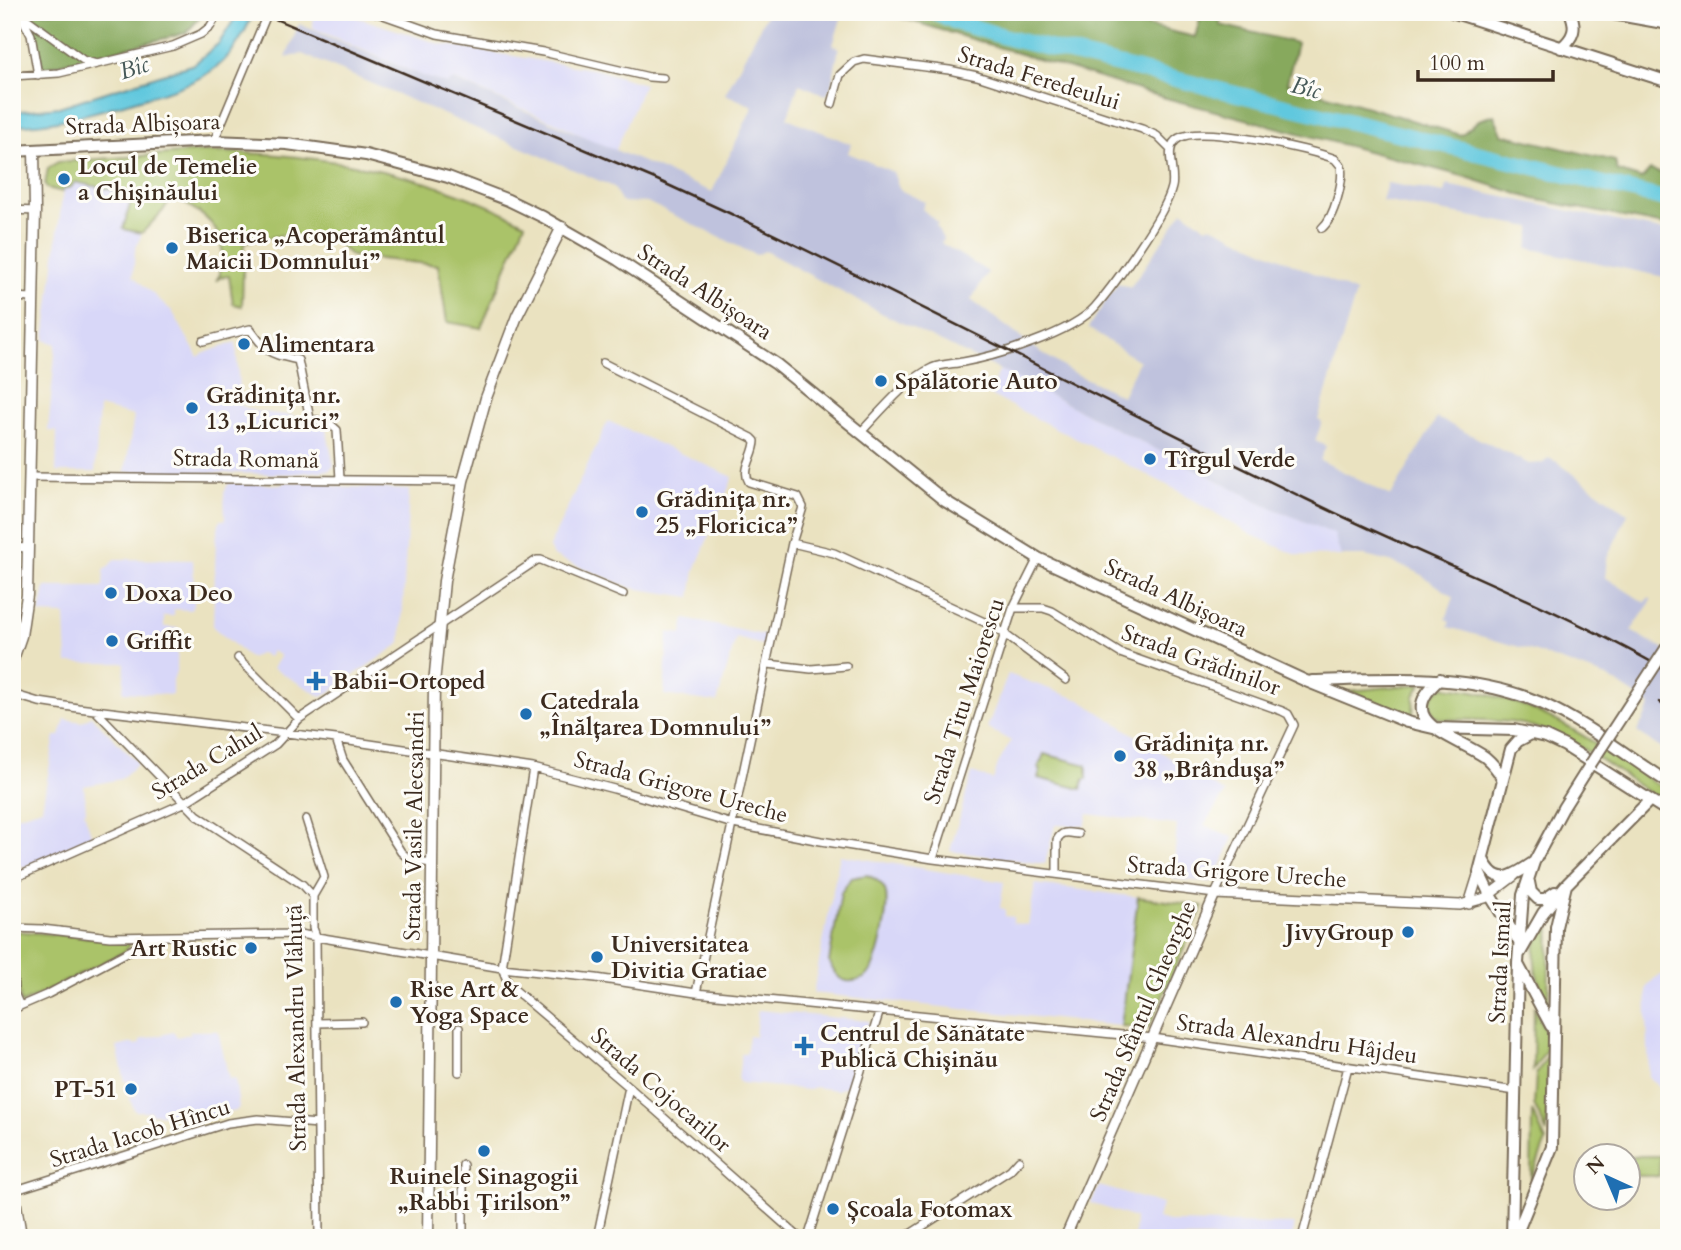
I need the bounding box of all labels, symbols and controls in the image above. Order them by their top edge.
scale bar [1418,38,1553,82]
street label: Strada Feredeului [954,39,1124,117]
water label: Bîc [115,48,153,88]
text: 100 m [1429,49,1485,78]
water label: Bîc [1288,68,1324,108]
street label: Strada Albișoara [65,106,221,142]
place label: Locul de Temelie a Chișinăului [78,151,257,208]
marker: Locul de Temelie a Chișinăului [56,171,72,187]
place label: Biserica „Acoperământul Maicii Domnului” [186,220,445,277]
street label: Strada Albișoara [632,237,778,347]
marker: Biserica „Acoperământul Maicii Domnului” [164,240,180,256]
place label: Alimentara [258,329,375,360]
marker: Alimentara [236,336,252,352]
place label: Spălătorie Auto [895,366,1058,397]
marker: Spălătorie Auto [873,373,889,389]
place label: Grădinița nr. 13 „Licurici” [206,380,341,437]
marker: Grădinița nr. 13 „Licurici” [184,400,200,416]
street label: Strada Romană [173,442,320,476]
place label: Tîrgul Verde [1164,444,1295,475]
marker: Tîrgul Verde [1142,451,1158,467]
place label: Grădinița nr. 25 „Floricica” [656,484,798,541]
marker: Grădinița nr. 25 „Floricica” [634,504,650,520]
street label: Strada Albișoara [1099,551,1253,645]
place label: Doxa Deo [125,578,233,609]
marker: Doxa Deo [103,585,119,601]
street label: Strada Titu Maiorescu [916,594,1012,808]
street label: Strada Grădinilor [1117,617,1285,703]
place label: Griffit [126,626,192,657]
marker: Griffit [104,633,120,649]
place label: Babii-Ortoped [332,666,485,697]
marker: Babii-Ortoped [306,671,326,691]
place label: Catedrala „Înălțarea Domnului” [540,686,771,743]
marker: Catedrala „Înălțarea Domnului” [518,706,534,722]
street label: Strada Vasile Alecsandri [396,711,432,941]
street label: Strada Cahul [146,717,268,807]
place label: Grădinița nr. 38 „Brândușa” [1134,728,1284,785]
street label: Strada Grigore Ureche [571,744,791,830]
marker: Grădinița nr. 38 „Brândușa” [1112,748,1128,764]
street label: Strada Grigore Ureche [1126,849,1348,895]
street label: Strada Sfântul Gheorghe [1082,896,1204,1126]
street label: Strada Ismail [1481,900,1519,1024]
street label: Strada Alexandru Vlăhuță [278,904,314,1152]
place label: JivyGroup [1283,917,1394,948]
marker: JivyGroup [1400,924,1416,940]
place label: Universitatea Divitia Gratiae [611,929,767,986]
place label: Art Rustic [131,933,237,964]
marker: Art Rustic [243,940,259,956]
marker: Universitatea Divitia Gratiae [589,949,605,965]
place label: Rise Art & Yoga Space [410,974,529,1031]
marker: Rise Art & Yoga Space [388,994,404,1010]
street label: Strada Alexandru Hâjdeu [1175,1007,1419,1071]
place label: Centrul de Sănătate Publică Chișinău [820,1018,1025,1075]
street label: Strada Cojocarilor [584,1020,738,1160]
marker: Centrul de Sănătate Publică Chișinău [794,1036,814,1056]
place label: PT-51 [54,1074,117,1105]
marker: PT-51 [123,1081,139,1097]
street label: Strada Iacob Hîncu [46,1091,234,1175]
north arrow [1572,1142,1642,1212]
marker: Ruinele Sinagogii „Rabbi Țirilson” [476,1143,492,1159]
text: N [1581,1150,1611,1181]
place label: Ruinele Sinagogii „Rabbi Țirilson” [389,1161,579,1218]
place label: Școala Fotomax [847,1194,1013,1225]
marker: Școala Fotomax [825,1201,841,1217]

